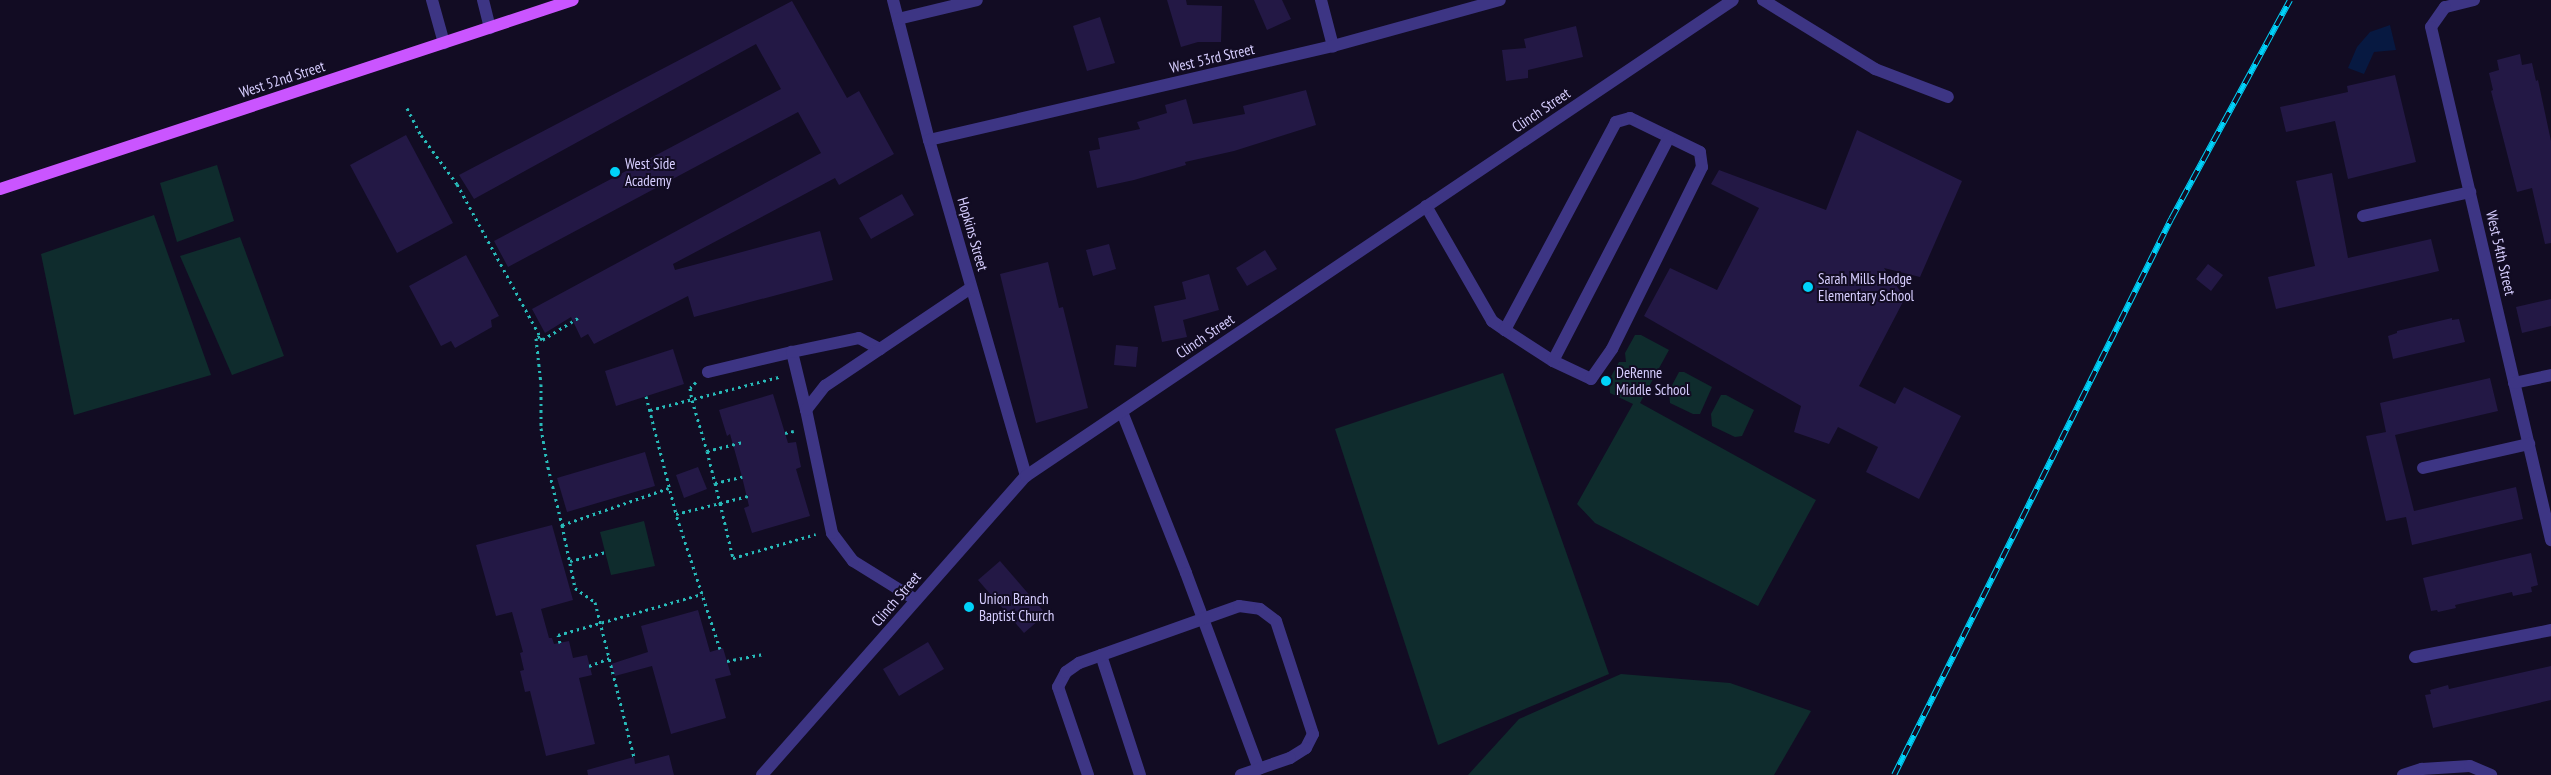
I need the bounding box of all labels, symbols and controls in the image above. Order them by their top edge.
street label: West 53rd Street [1168,40,1256,76]
street label: West 52nd Street [237,57,327,101]
street label: Clinch Street [1508,84,1574,136]
place label: West Side Academy [625,154,675,189]
marker: West Side Academy [609,166,621,178]
street label: Hopkins Street [954,195,992,273]
street label: West 54th Street [2482,209,2520,297]
place label: Sarah Mills Hodge Elementary School [1818,269,1915,304]
marker: Sarah Mills Hodge Elementary School [1802,281,1814,293]
street label: Clinch Street [1172,310,1238,362]
place label: DeRenne Middle School [1616,363,1689,398]
marker: DeRenne Middle School [1600,375,1612,387]
street label: Clinch Street [867,568,925,630]
place label: Union Branch Baptist Church [979,589,1054,624]
marker: Union Branch Baptist Church [963,601,975,613]

